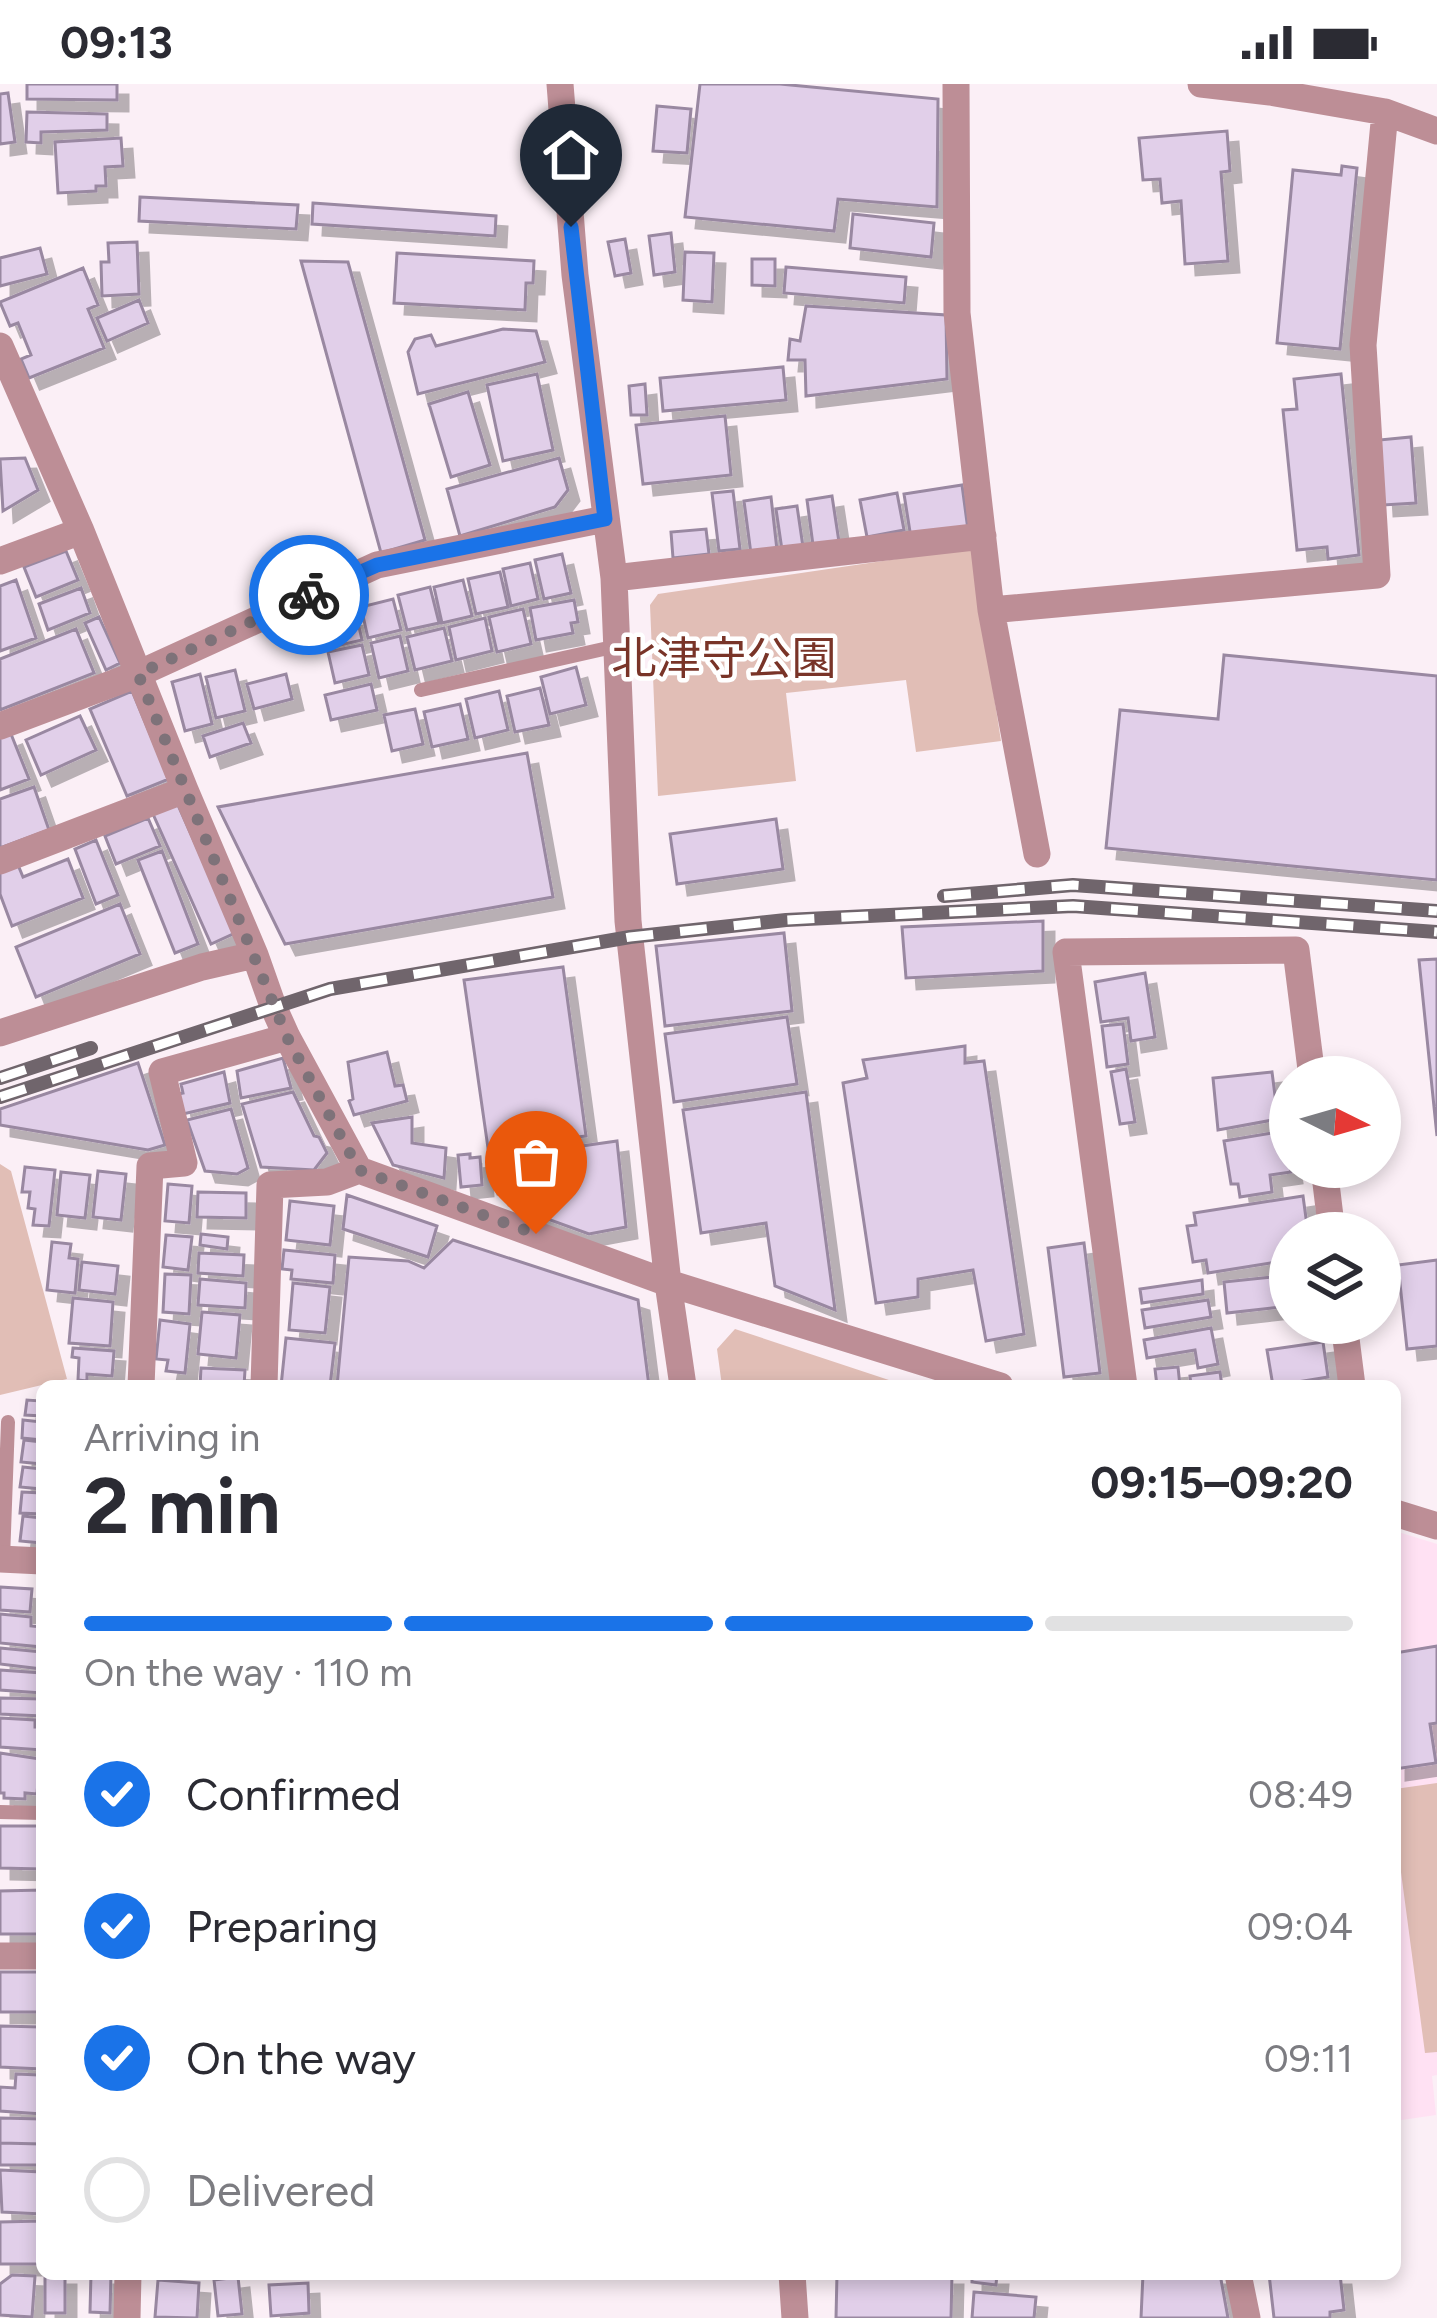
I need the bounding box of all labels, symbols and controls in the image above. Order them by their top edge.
text: 09:13 [60,15,173,69]
pin [520,104,622,227]
icon: home [538,122,604,188]
courier [249,535,369,655]
icon: bike [276,562,342,628]
park label: 北津守公園 [611,631,837,685]
north arrow [1269,1056,1401,1188]
map controls [1269,1056,1401,1344]
pin [485,1111,587,1234]
icon: bag [503,1129,569,1195]
button: layers [1269,1212,1401,1344]
text: Arriving in [84,1414,260,1461]
text: 09:15–09:20 [1090,1455,1353,1509]
text: 2 min [84,1459,280,1553]
text: On the way · 110 m [84,1649,413,1696]
icon: check [84,1761,150,1827]
text: Confirmed [186,1767,401,1821]
text: 08:49 [1248,1771,1353,1818]
icon: check [84,1893,150,1959]
text: Preparing [186,1899,378,1953]
text: 09:04 [1247,1903,1353,1950]
icon: check [84,2025,150,2091]
text: On the way [186,2031,416,2085]
text: 09:11 [1264,2035,1353,2082]
text: Delivered [186,2163,375,2217]

